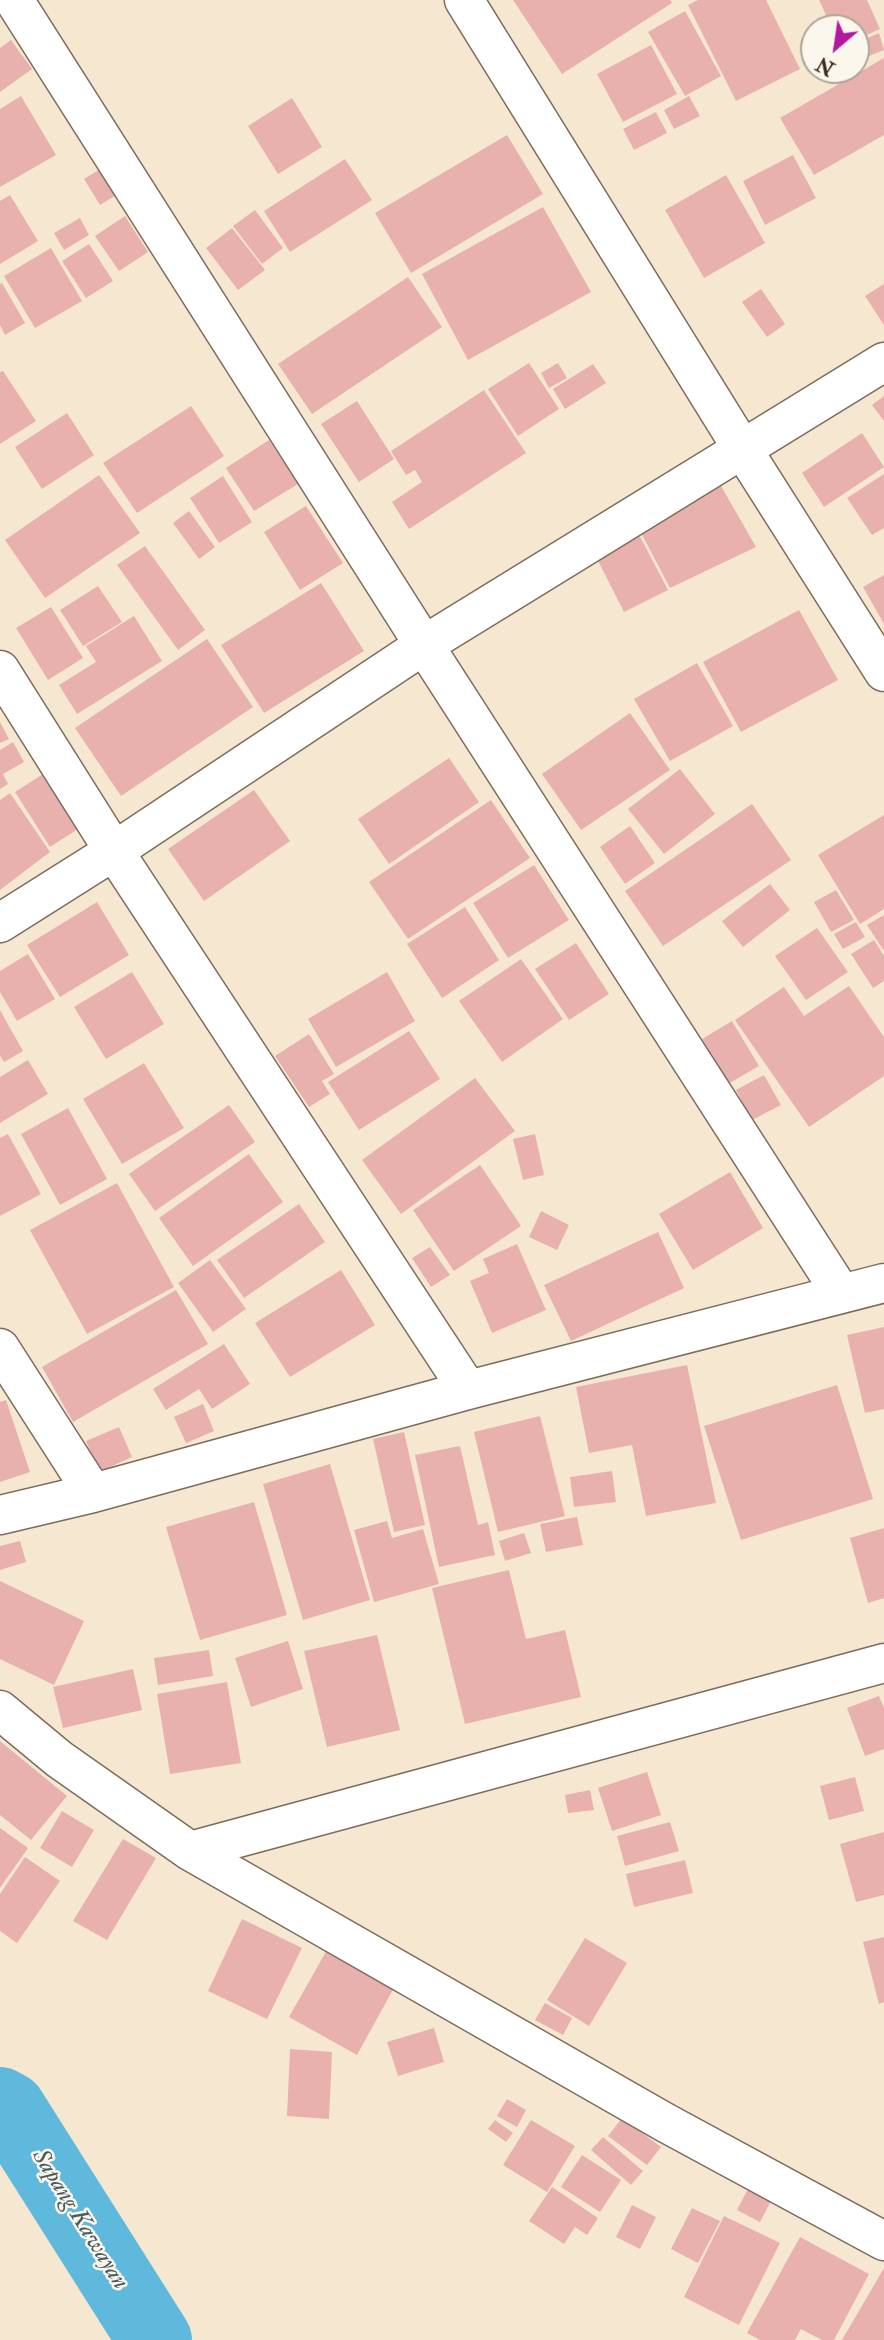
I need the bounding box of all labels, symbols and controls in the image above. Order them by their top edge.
north arrow [800,14,870,84]
text: N [813,51,839,80]
water label: Sapang Kawayan [24,2145,134,2295]

